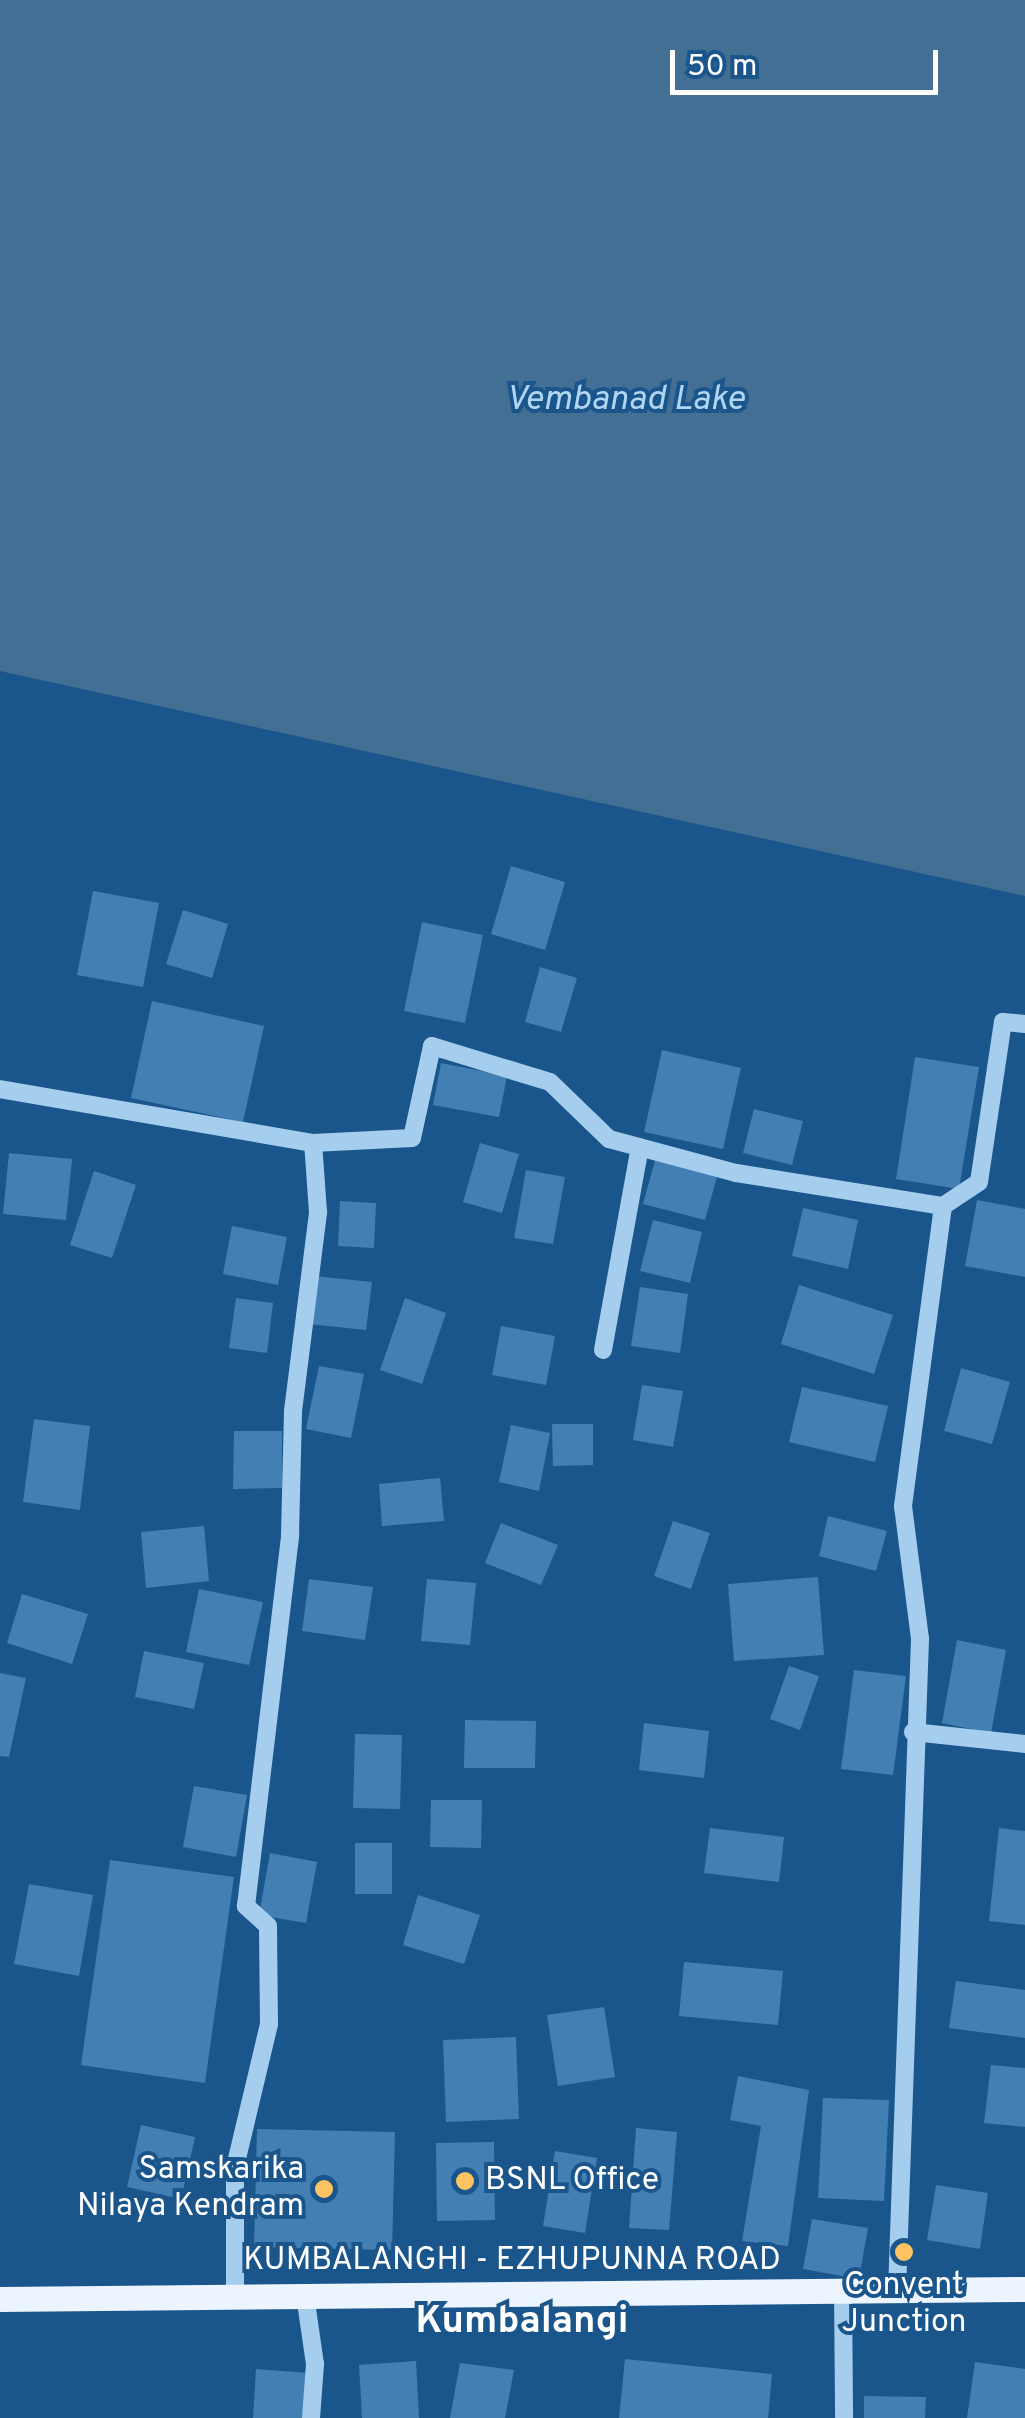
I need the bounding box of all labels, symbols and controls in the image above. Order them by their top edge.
scale bar [675,30,942,92]
text: 50 m [687,49,757,86]
water label: Vembanad Lake [505,379,745,421]
place label: Samskarika Nilaya Kendram [77,2152,304,2227]
place label: BSNL Office [485,2162,660,2200]
marker: BSNL Office [454,2170,476,2192]
marker: Samskarika Nilaya Kendram [313,2178,335,2200]
marker: Convent Junction [893,2241,915,2263]
street label: KUMBALANGHI - EZHUPUNNA ROAD [243,2242,781,2280]
place label: Convent Junction [841,2268,967,2343]
district label: Kumbalangi [416,2300,628,2346]

